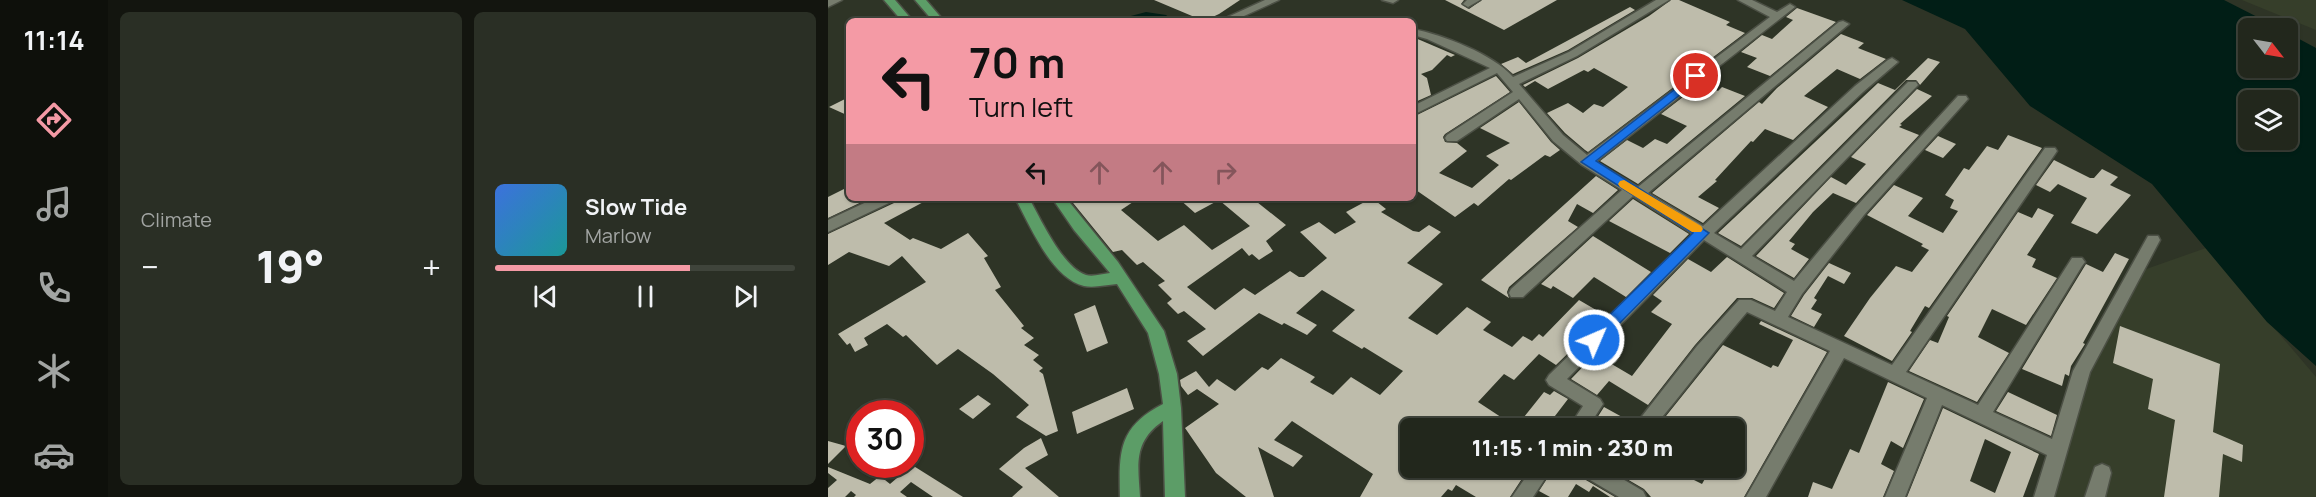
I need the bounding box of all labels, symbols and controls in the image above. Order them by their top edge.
north arrow [2238,18,2298,78]
map controls [2238,18,2298,150]
text: 11:14 [23,21,85,58]
text: 70 m [969,33,1065,91]
icon: left [870,42,948,120]
pin [1670,50,1721,101]
icon: arrive [1679,59,1712,92]
text: Turn left [969,88,1073,125]
button: layers [2238,90,2298,150]
icon: directions [33,99,75,141]
icon: left [1020,156,1053,189]
icon: ahead [1083,156,1116,189]
icon: ahead [1146,156,1179,189]
icon: right [1209,156,1242,189]
icon: music [33,183,75,225]
text: Slow Tide [585,192,687,222]
text: Climate [141,206,212,233]
text: Marlow [585,222,652,249]
text: 19° [256,235,325,297]
text: − [141,244,159,289]
text: + [422,244,441,289]
icon: phone [33,267,75,309]
icon: previous [529,280,562,313]
icon: pause [629,280,662,313]
icon: next [729,280,762,313]
position arrow [1562,308,1626,372]
icon: climate [33,350,75,392]
speed limit sign: 30 [846,400,924,478]
text: 11:15 · 1 min · 230 m [1472,433,1673,463]
icon: car [33,434,75,476]

